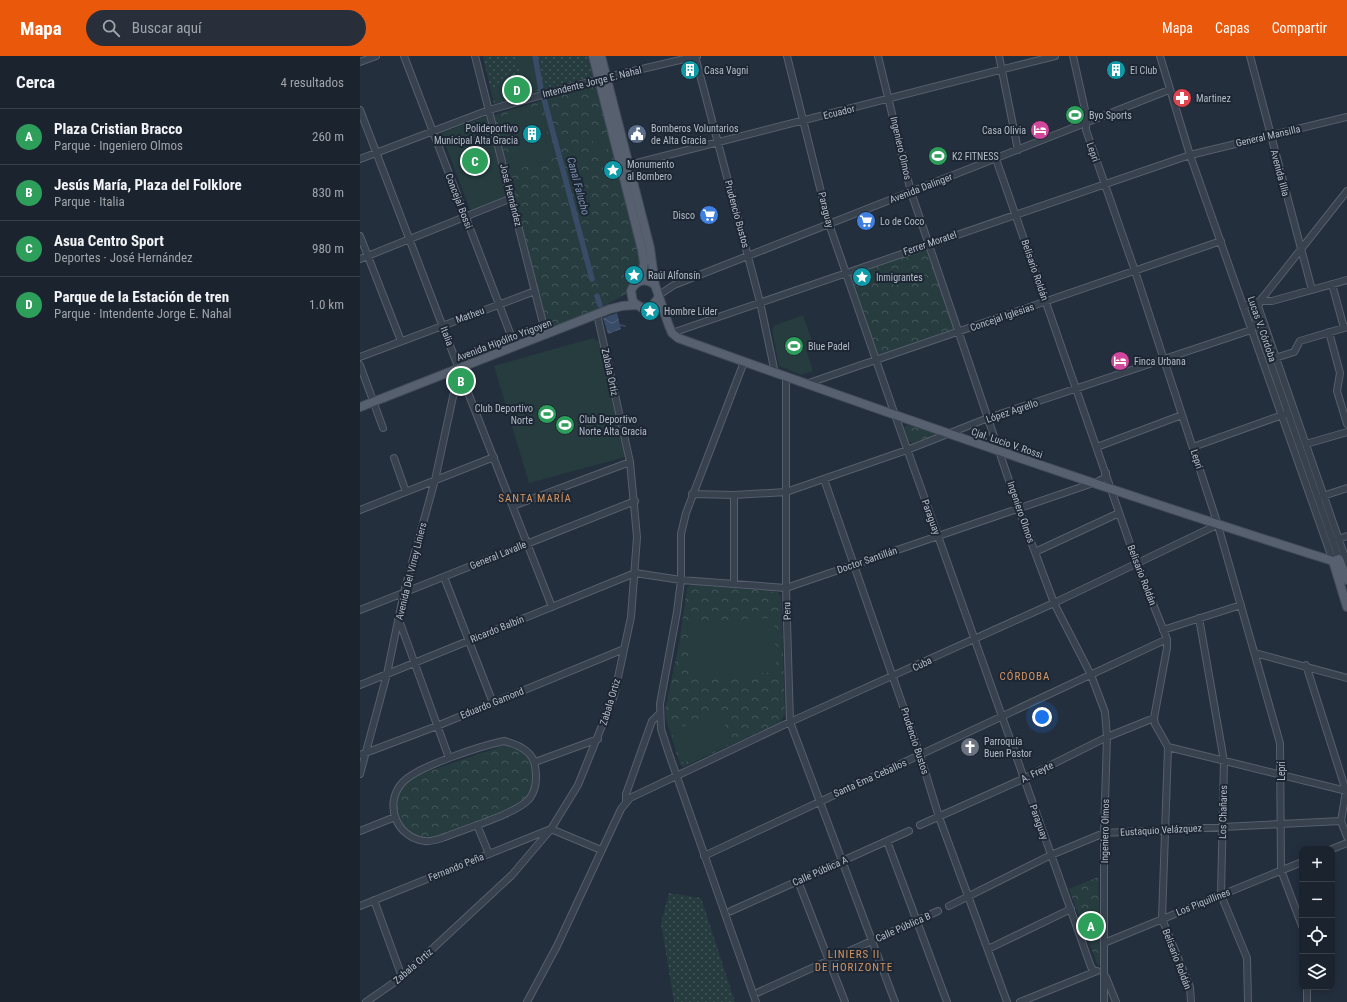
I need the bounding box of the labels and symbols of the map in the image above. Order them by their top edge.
building icon: Casa Vagni [679,59,701,81]
building icon: El Club [1105,59,1127,81]
street label: Intendente Jorge E. Nahal [541,64,643,100]
place label: Casa Vagni [704,65,748,76]
place label: El Club [1130,65,1157,76]
pin: D [504,75,530,105]
pharmacy icon: Martinez [1171,87,1193,109]
place label: Martinez [1196,93,1231,104]
street label: Ecuador [822,103,856,121]
sports icon: Byo Sports [1064,104,1086,126]
place label: Byo Sports [1089,110,1132,121]
street label: Ingeniero Olmos [888,115,914,181]
hotel icon: Casa Olivia [1029,119,1051,141]
place label: Polideportivo Municipal Alta Gracia [434,123,518,146]
building icon: Polideportivo Municipal Alta Gracia [521,123,543,145]
public building icon: Bomberos Voluntarios de Alta Gracia [626,123,648,145]
place label: Bomberos Voluntarios de Alta Gracia [651,123,739,146]
street label: General Mansilla [1235,123,1301,149]
place label: Casa Olivia [982,125,1026,136]
street label: Lepri [1085,141,1101,163]
sports icon: K2 FITNESS [927,145,949,167]
pin: C [462,146,488,176]
street label: Avenida Illia [1269,148,1292,198]
place label: K2 FITNESS [952,151,999,162]
water label: Canal Falucho [564,156,592,216]
place icon: Monumento al Bombero [602,159,624,181]
place label: Monumento al Bombero [627,159,674,182]
street label: José Hernández [498,163,524,227]
street label: Avenida Dalinger [888,171,954,205]
street label: Concejal Bossi [443,172,475,230]
street label: Prudencio Bustos [723,179,751,249]
street label: Paraguay [816,191,836,229]
supermarket icon: Disco [698,204,720,226]
place label: Disco [673,210,695,221]
supermarket icon: Lo de Coco [855,210,877,232]
place label: Lo de Coco [880,216,924,227]
street label: Ferrer Moratel [902,229,958,257]
street label: Belisario Roldán [1019,238,1051,302]
place icon: Raúl Alfonsín [623,264,645,286]
place icon: Inmigrantes [851,266,873,288]
place label: Raúl Alfonsín [648,270,701,281]
place label: Inmigrantes [876,272,923,283]
street label: Lucas V. Córdoba [1246,295,1278,363]
place icon: Hombre Líder [639,300,661,322]
street label: Concejal Iglesias [968,301,1036,333]
street label: Matheu [454,305,486,325]
place label: Hombre Líder [664,306,717,317]
street label: Avenida Hipólito Yrigoyen [455,317,553,363]
street label: Italia [438,325,456,347]
sports icon: Blue Padel [783,335,805,357]
place label: Blue Padel [808,341,850,352]
street label: Zabala Ortiz [600,347,620,397]
hotel icon: Finca Urbana [1109,350,1131,372]
place label: Finca Urbana [1134,356,1186,367]
pin: B [448,366,474,396]
street label: López Agrello [985,397,1039,425]
place label: Club Deportivo Norte [475,403,533,426]
sports icon: Club Deportivo Norte [536,403,558,425]
sports icon: Club Deportivo Norte Alta Gracia [554,414,576,436]
place label: Club Deportivo Norte Alta Gracia [579,414,647,437]
street label: Cjal. Lucio V. Rossi [970,426,1044,460]
street label: Lepri [1189,448,1205,470]
street label: Ingeniero Olmos [1005,480,1037,545]
district label: SANTA MARÍA [498,492,572,505]
street label: Paraguay [920,498,942,536]
street label: Avenida Del Virrey Liniers [394,521,429,621]
street label: General Lavalle [468,539,528,571]
street label: Belisario Roldán [1125,543,1159,607]
street label: Doctor Santillán [835,545,899,575]
street label: Peru [781,602,793,620]
street label: Ricardo Balbín [469,613,526,645]
street label: Cuba [910,655,934,673]
district label: CÓRDOBA [1000,670,1050,683]
street label: Zabala Ortiz [598,677,622,727]
street label: Eduardo Gamond [459,685,525,721]
street label: Prudencio Bustos [899,706,931,776]
your location [1032,707,1052,727]
church icon: Parroquía Buen Pastor [959,736,981,758]
place label: Parroquía Buen Pastor [984,736,1032,759]
street label: Santa Ema Ceballos [832,757,909,799]
street label: A. Freyte [1019,759,1055,785]
street label: Lepri [1276,761,1287,781]
street label: Los Chañares [1217,785,1229,839]
street label: Ingeniero Olmos [1099,798,1111,863]
street label: Paraguay [1028,803,1050,841]
street label: Eustaquio Velázquez [1120,822,1202,838]
street label: Fernando Peña [427,851,486,883]
street label: Calle Pública A [791,854,850,888]
street label: Los Piquillines [1174,886,1232,918]
street label: Calle Pública B [874,910,932,944]
pin: A [1078,911,1104,941]
street label: Belisario Roldán [1160,927,1194,991]
street label: Zabala Ortiz [391,946,435,986]
district label: LINIERS II DE HORIZONTE [815,948,893,974]

